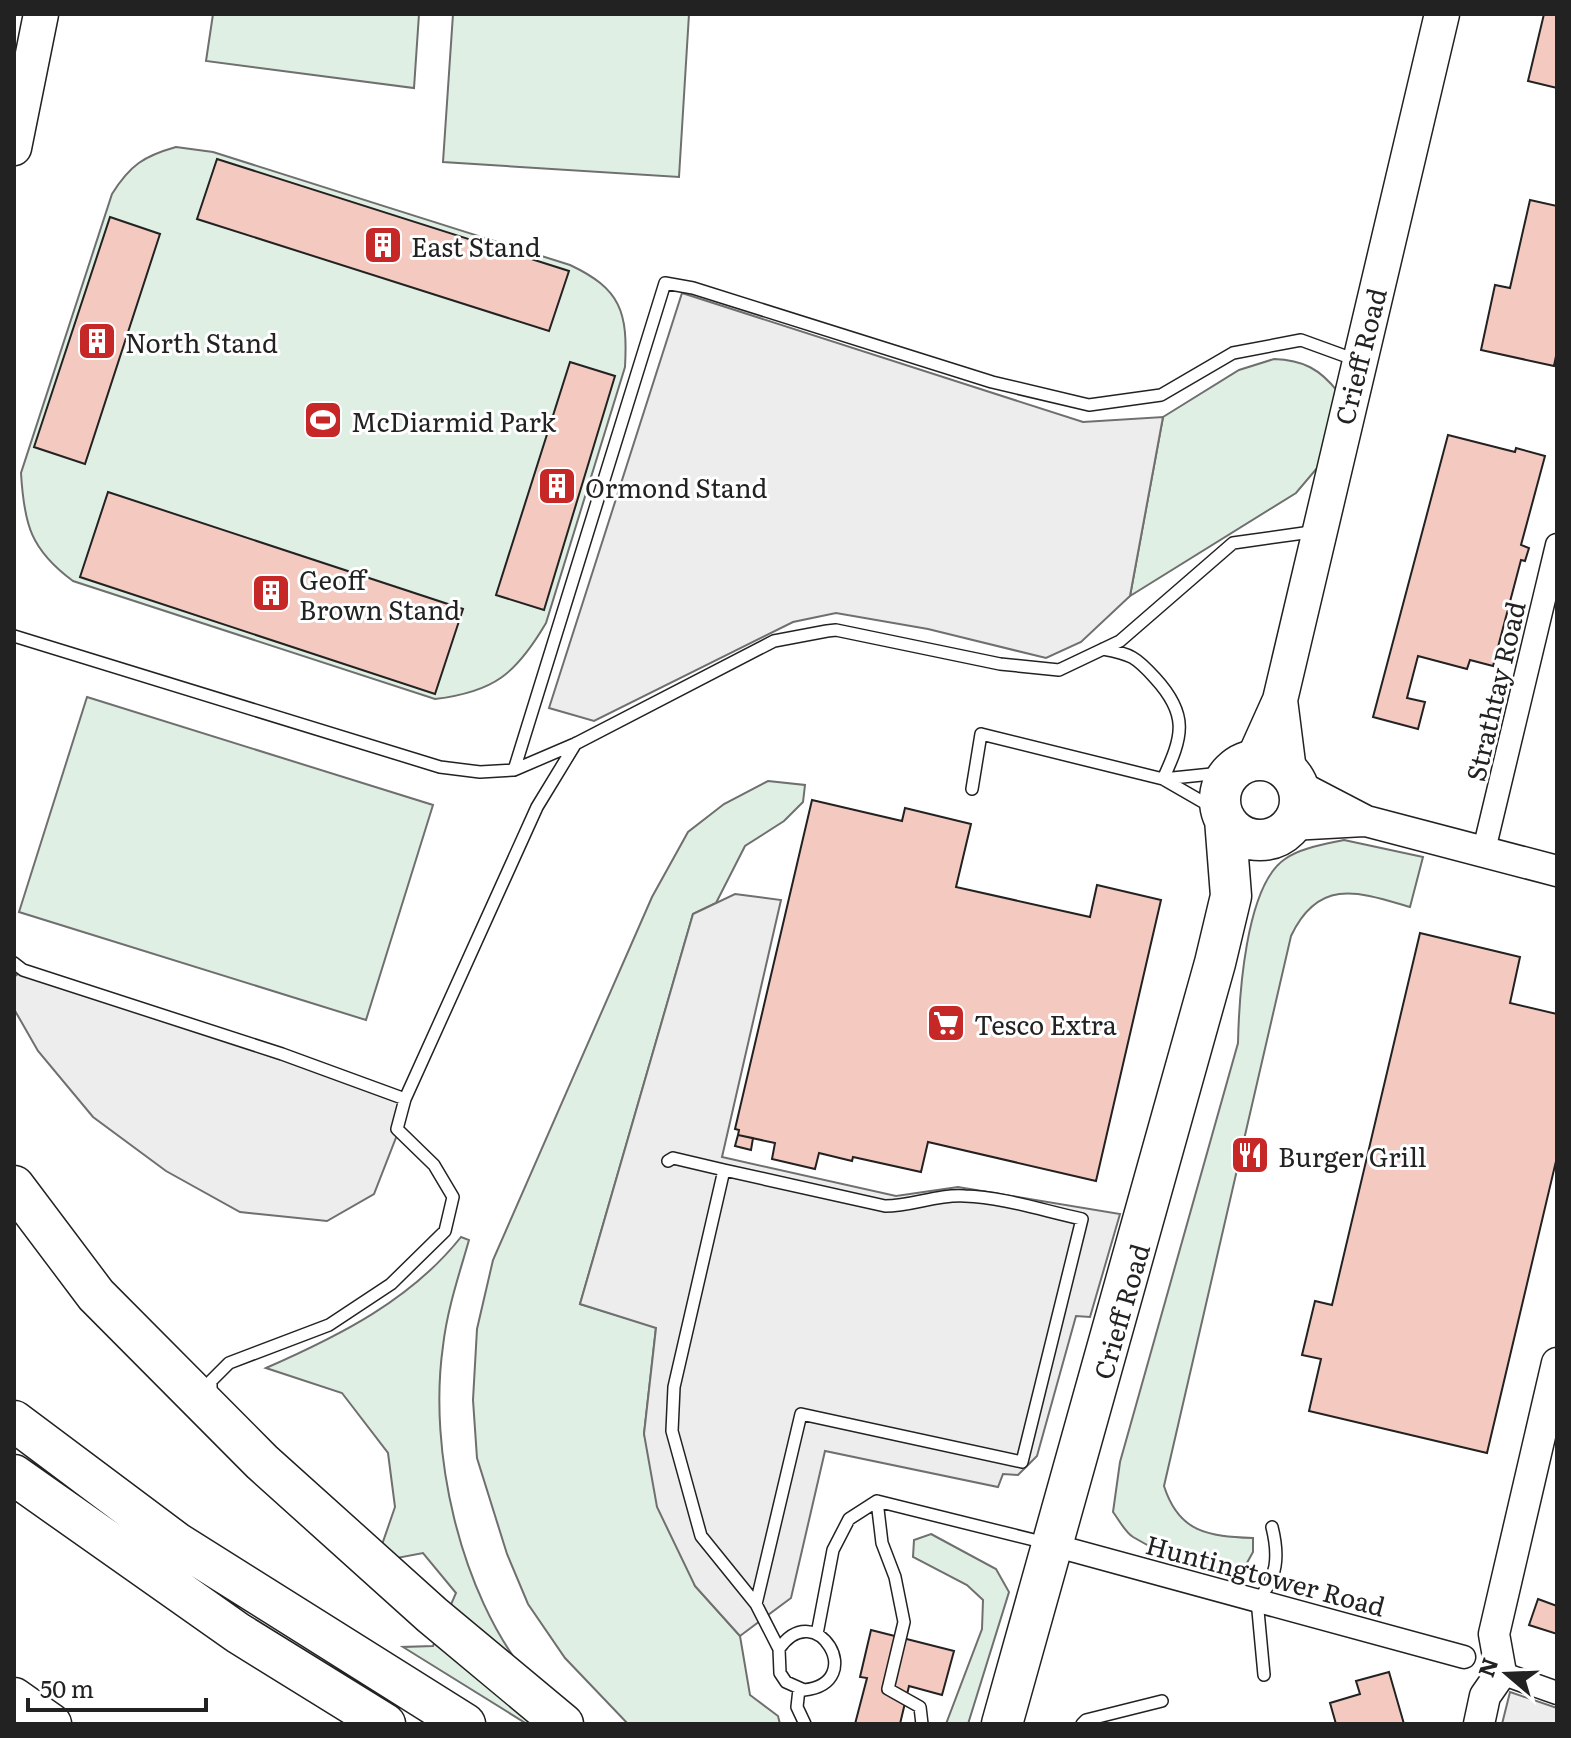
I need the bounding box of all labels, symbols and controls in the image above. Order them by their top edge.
building icon: East Stand [362,224,404,266]
place label: East Stand [411,226,541,265]
street label: Crieff Road [1323,283,1395,428]
building icon: North Stand [76,320,118,362]
place label: North Stand [125,322,278,361]
sports icon: McDiarmid Park [302,399,344,441]
place label: McDiarmid Park [351,401,557,440]
building icon: Ormond Stand [536,465,578,507]
place label: Ormond Stand [585,467,768,506]
place label: Geoff Brown Stand [299,559,460,628]
building icon: Geoff Brown Stand [250,572,292,614]
street label: Strathtay Road [1454,597,1534,785]
supermarket icon: Tesco Extra [925,1002,967,1044]
place label: Tesco Extra [974,1004,1117,1043]
restaurant icon: Burger Grill [1229,1134,1271,1176]
place label: Burger Grill [1278,1136,1427,1175]
street label: Crieff Road [1082,1238,1158,1383]
street label: Huntingtower Road [1142,1523,1390,1625]
north arrow [1467,1634,1547,1714]
text: N [1468,1653,1505,1681]
scale bar [28,1662,206,1712]
text: 50 m [40,1670,94,1705]

